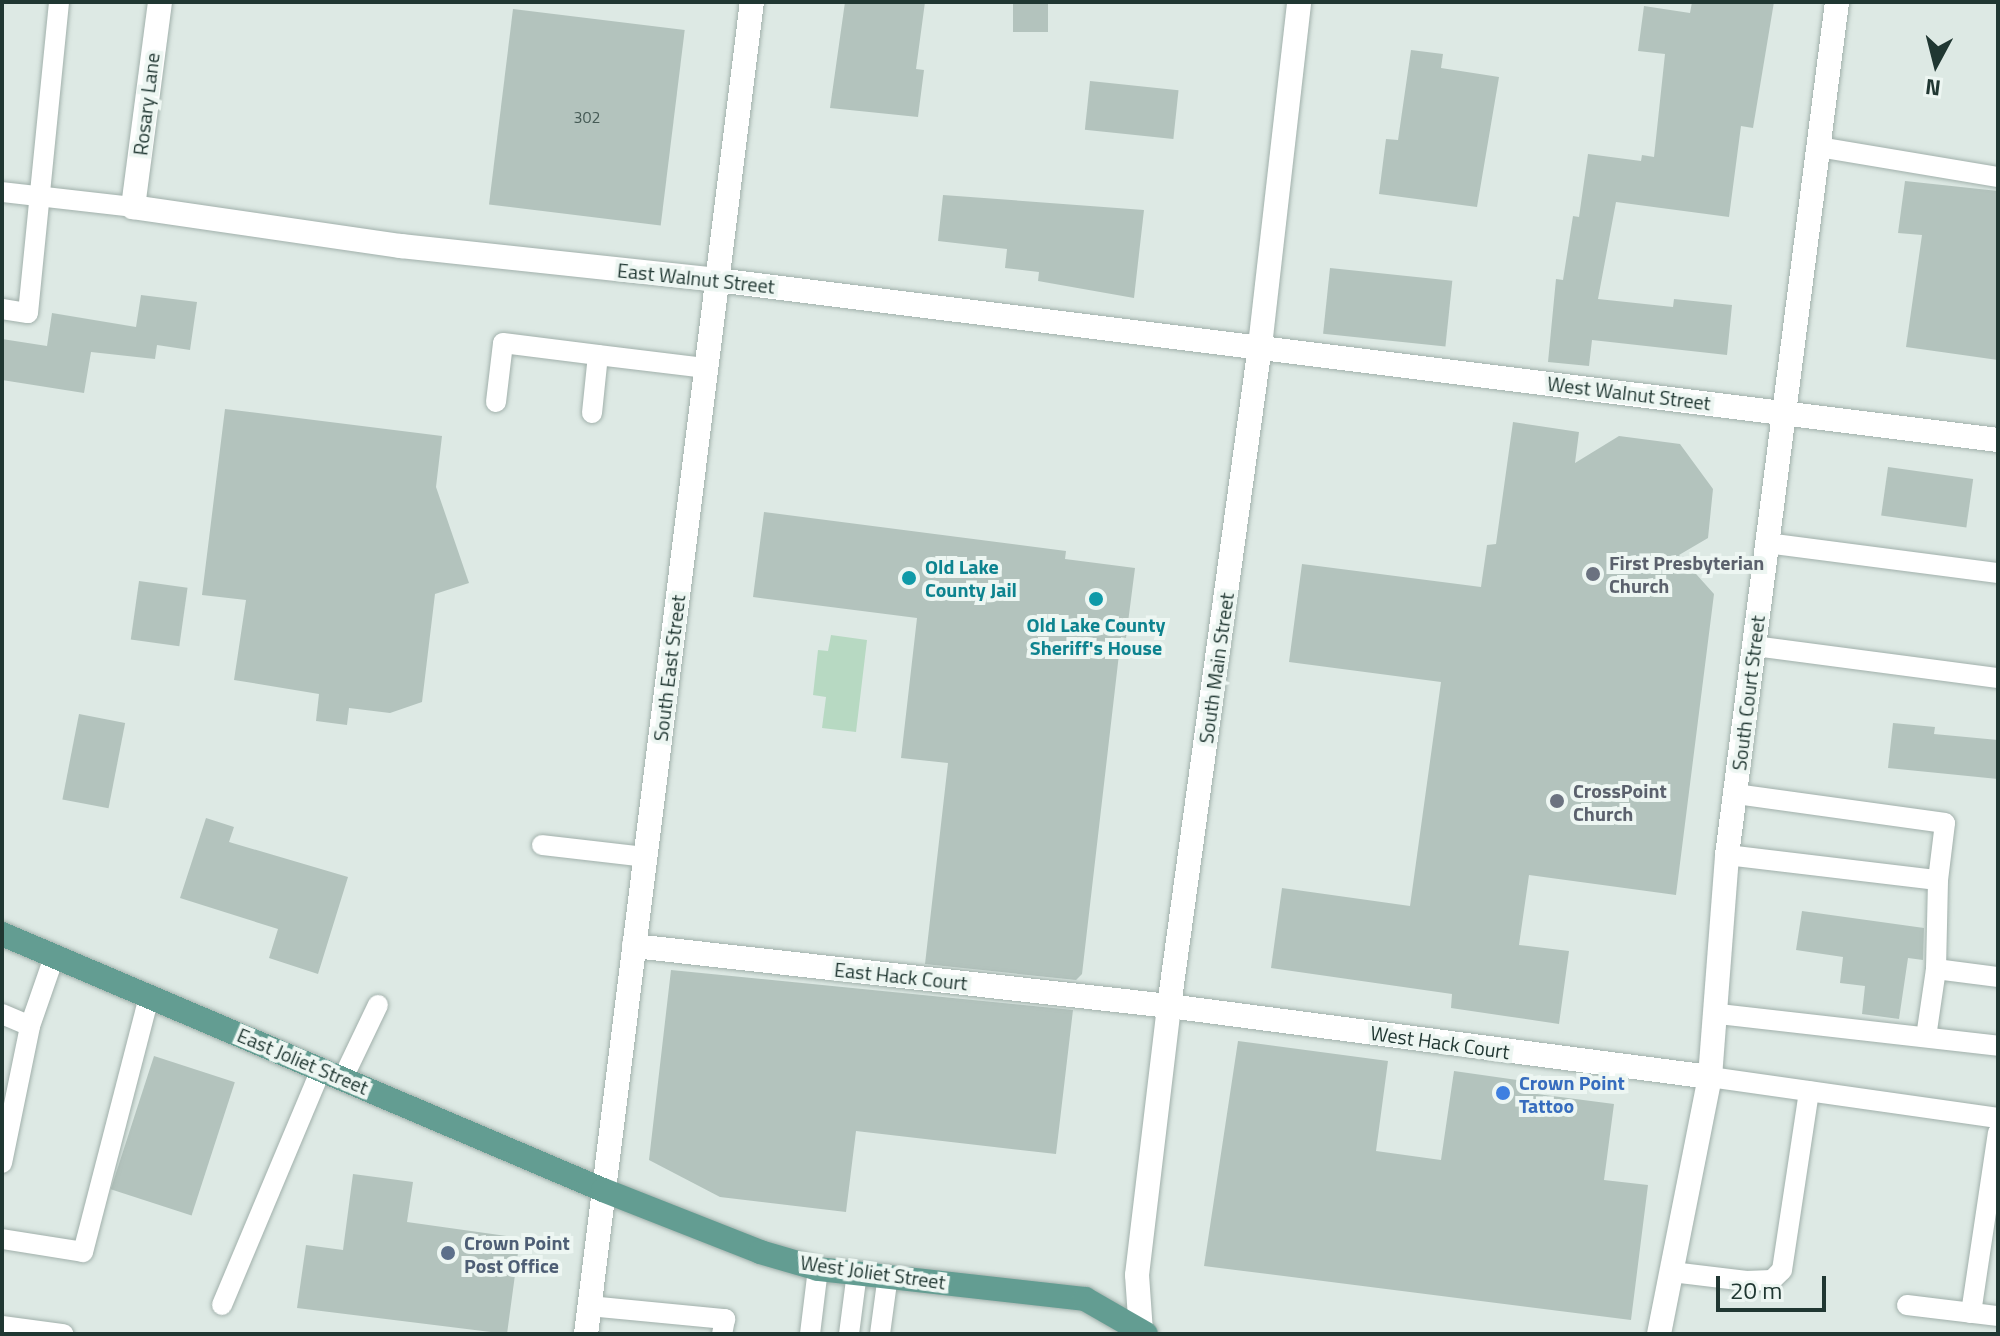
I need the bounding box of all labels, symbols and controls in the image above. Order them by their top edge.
north arrow [1896,24,1976,104]
street label: Rosary Lane [128,51,164,157]
text: N [1923,70,1943,106]
house number: 302 [574,107,600,127]
street label: East Walnut Street [616,258,776,298]
street label: West Walnut Street [1546,371,1712,415]
place label: First Presbyterian Church [1609,550,1764,597]
place label: Old Lake County Jail [925,554,1017,601]
marker: First Presbyterian Church [1584,565,1602,583]
marker: Old Lake County Jail [900,569,918,587]
marker: Old Lake County Sheriff's House [1087,590,1105,608]
street label: South Main Street [1194,591,1238,745]
street label: South East Street [648,593,690,743]
place label: Old Lake County Sheriff's House [1027,612,1165,659]
street label: South Court Street [1727,614,1769,772]
place label: CrossPoint Church [1573,778,1667,825]
marker: CrossPoint Church [1548,792,1566,810]
street label: East Hack Court [833,957,969,995]
street label: West Hack Court [1369,1020,1511,1064]
street label: East Joliet Street [234,1023,372,1099]
place label: Crown Point Tattoo [1519,1070,1625,1117]
marker: Crown Point Tattoo [1494,1084,1512,1102]
place label: Crown Point Post Office [464,1230,570,1277]
marker: Crown Point Post Office [439,1244,457,1262]
street label: West Joliet Street [799,1250,947,1294]
scale bar [1720,1260,1830,1310]
text: 20 m [1730,1272,1782,1308]

